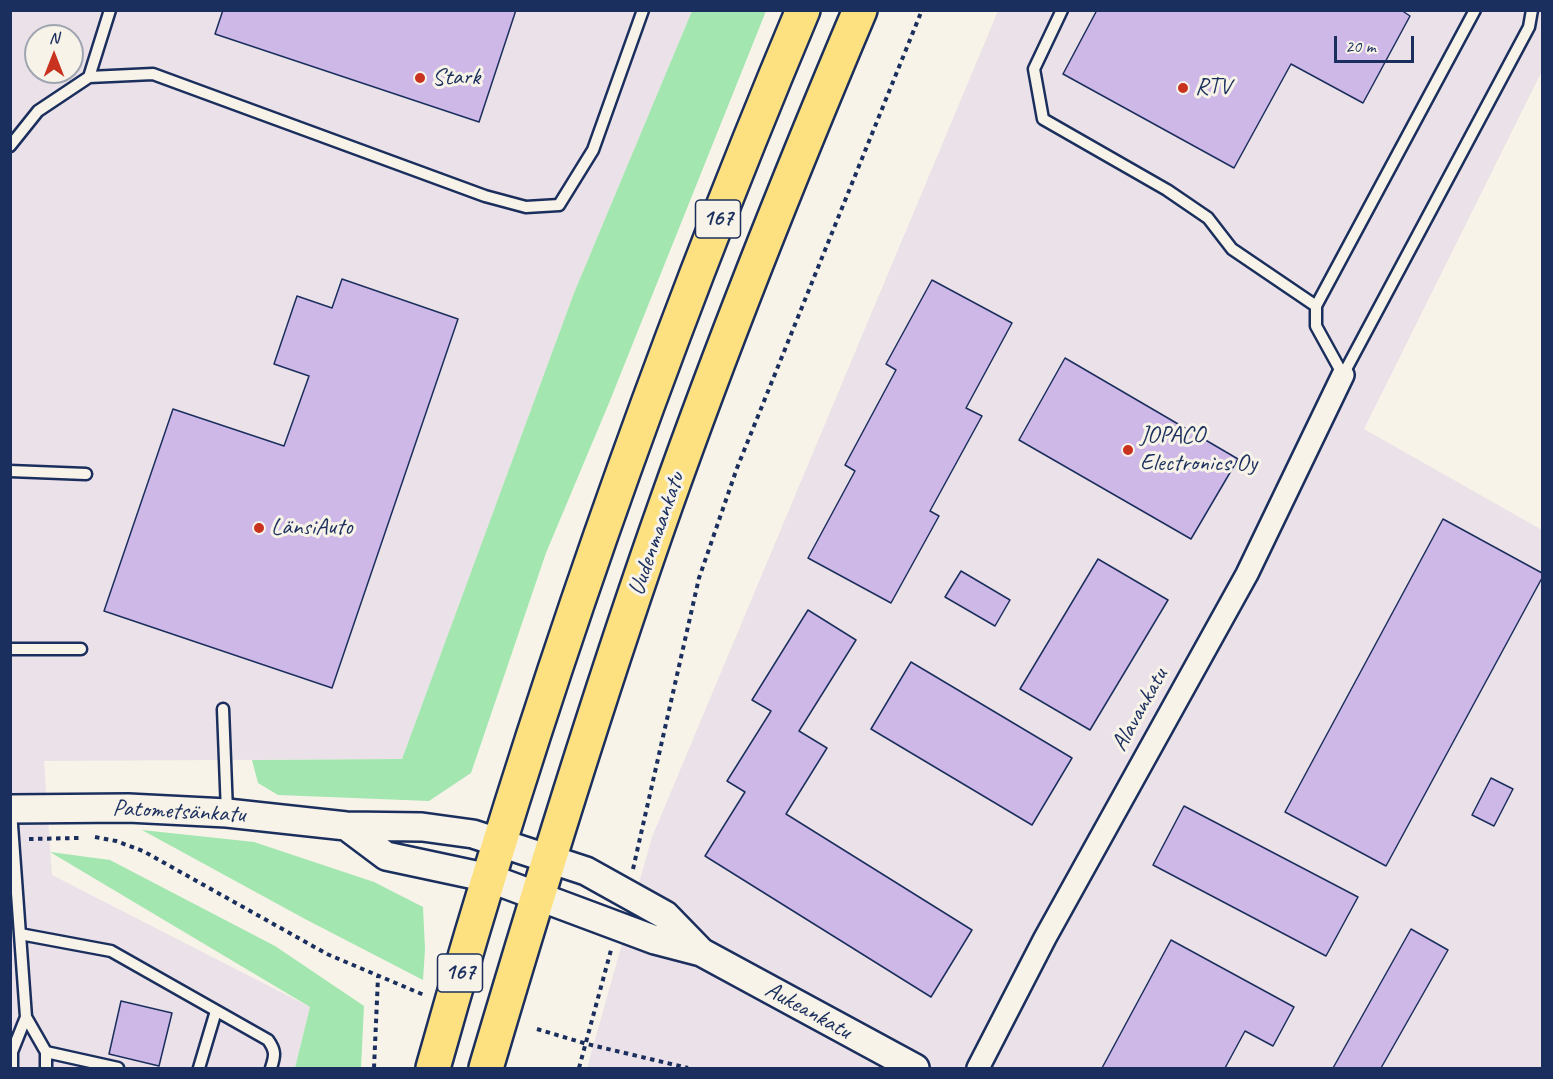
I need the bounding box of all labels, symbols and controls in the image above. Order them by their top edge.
north arrow [24,24,84,84]
scale bar [1337,24,1416,62]
text: N [49,28,59,48]
text: 20 m [1345,35,1376,57]
place label: Stark [432,64,480,92]
marker: Stark [413,71,427,85]
place label: RTV [1195,74,1231,102]
marker: RTV [1176,81,1190,95]
road number: 167 [696,200,740,238]
place label: JOPACO Electronics Oy [1140,422,1257,478]
marker: JOPACO Electronics Oy [1121,443,1135,457]
street label: Uudenmaankatu [622,469,692,599]
place label: LänsiAuto [271,514,353,542]
marker: LänsiAuto [252,521,266,535]
street label: Alavankatu [1105,663,1175,757]
street label: Patometsänkatu [112,794,246,830]
road number: 167 [438,954,482,992]
street label: Aukeankatu [760,976,856,1046]

